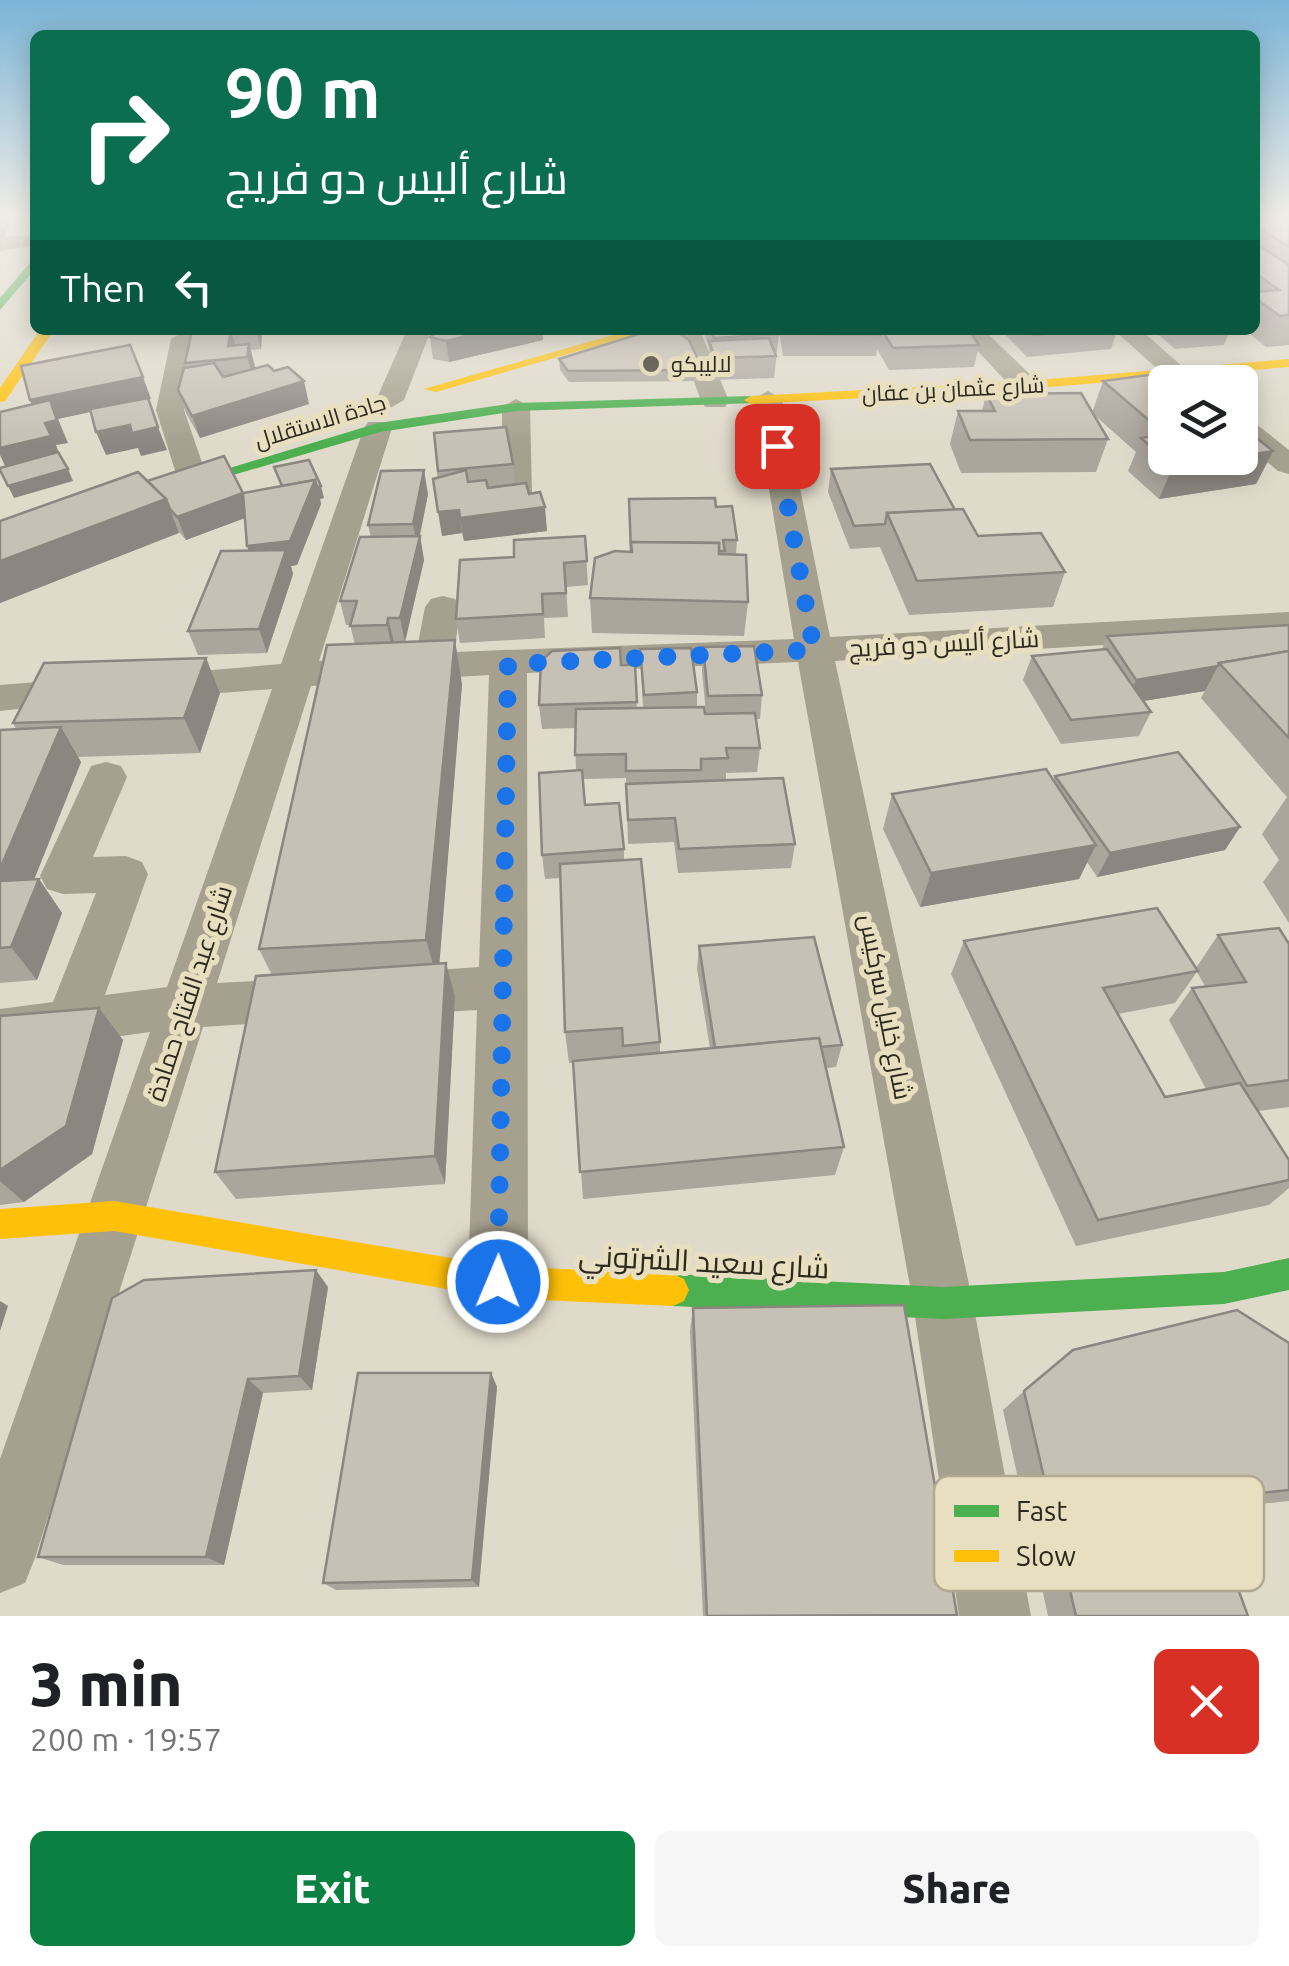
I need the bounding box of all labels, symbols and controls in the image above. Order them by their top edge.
text: 90 m [225,53,381,131]
icon: right [60,70,190,200]
text: شارع أليس دو فريج [225,152,568,203]
icon: left [166,260,221,315]
text: Then [60,267,146,309]
place label: لاليبكو [671,351,731,377]
marker: لاليبكو [640,353,662,375]
map controls [1148,365,1258,475]
button: layers [1148,365,1258,475]
street label: شارع عثمان بن عفان [861,371,1045,409]
street label: جادة الاستقلال [251,389,389,453]
pin [735,404,820,489]
icon: arrive [750,419,805,474]
street label: شارع أليس دو فريج [848,622,1040,665]
street label: شارع عبد الفتاح حمادة [141,882,240,1105]
street label: شارع خليل سركيس [851,912,918,1103]
position arrow [446,1230,550,1334]
street label: شارع سعيد الشرتوني [577,1237,830,1292]
legend [934,1476,1264,1591]
text: Fast [1016,1495,1067,1526]
text: Slow [1016,1540,1076,1571]
button: close [1154,1649,1259,1754]
text: 3 min [30,1650,183,1717]
text: 200 m · 19:57 [30,1721,222,1757]
button: Exit [30,1831,635,1946]
button: Share [655,1831,1259,1946]

